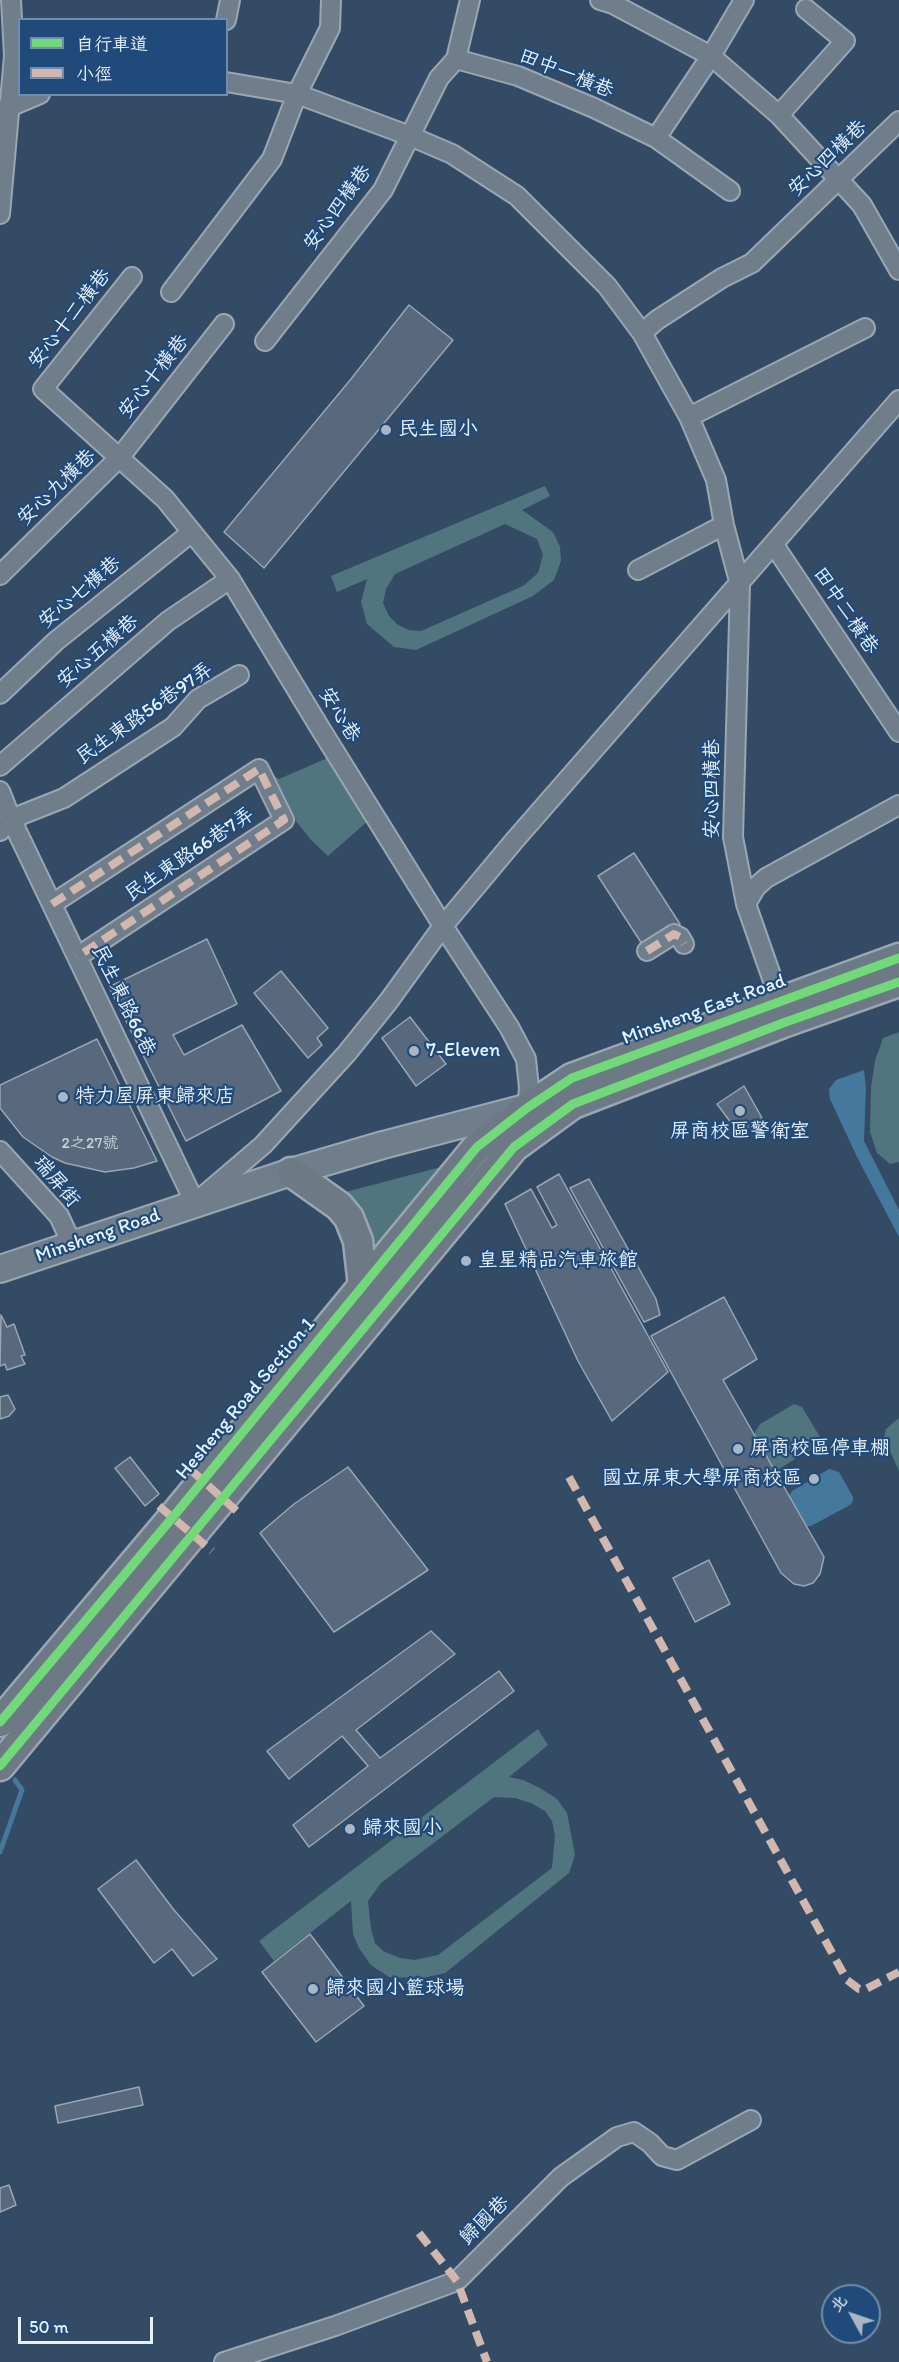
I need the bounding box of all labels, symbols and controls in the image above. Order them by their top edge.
legend [18,18,228,96]
text: 自行車道 [76,33,148,55]
street label: 田中一橫巷 [515,44,617,104]
text: 小徑 [76,63,112,85]
street label: 安心四橫巷 [784,116,872,202]
street label: 安心四橫巷 [299,160,377,256]
street label: 安心十二橫巷 [24,264,116,374]
street label: 安心十橫巷 [114,330,194,424]
place label: 民生國小 [398,418,478,442]
marker: 民生國小 [379,423,393,437]
street label: 安心九橫巷 [13,445,101,531]
street label: 安心七橫巷 [34,552,126,634]
street label: 田中二橫巷 [807,563,883,659]
street label: 安心五橫巷 [52,610,144,694]
street label: 民生東路56巷97弄 [72,658,218,770]
street label: 安心巷 [313,683,365,747]
street label: 安心四橫巷 [701,739,725,839]
street label: 民生東路66巷7弄 [121,803,259,907]
street label: 民生東路66巷 [86,941,160,1061]
street label: Minsheng East Road [619,969,789,1051]
place label: 7-Eleven [426,1039,500,1063]
marker: 7-Eleven [407,1044,421,1058]
place label: 特力屋屏東歸來店 [75,1085,235,1109]
marker: 特力屋屏東歸來店 [56,1090,70,1104]
marker: 屏商校區警衛室 [733,1104,747,1118]
place label: 屏商校區警衛室 [670,1120,810,1144]
house number: 2之27號 [62,1134,118,1154]
street label: 瑞屏街 [28,1151,84,1213]
street label: Minsheng Road [33,1203,163,1269]
place label: 皇星精品汽車旅館 [478,1249,638,1273]
marker: 皇星精品汽車旅館 [459,1254,473,1268]
street label: Hesheng Road Section 1 [171,1313,321,1485]
place label: 屏商校區停車棚 [750,1437,890,1461]
marker: 屏商校區停車棚 [731,1442,745,1456]
place label: 國立屏東大學屏商校區 [602,1467,802,1491]
marker: 國立屏東大學屏商校區 [807,1472,821,1486]
place label: 歸來國小 [362,1817,442,1841]
marker: 歸來國小 [343,1822,357,1836]
place label: 歸來國小籃球場 [325,1977,465,2001]
marker: 歸來國小籃球場 [306,1982,320,1996]
street label: 歸國巷 [455,2191,515,2251]
north arrow [821,2284,881,2344]
text: 北 [826,2291,851,2316]
scale bar [21,2305,156,2343]
text: 50 m [29,2316,69,2338]

